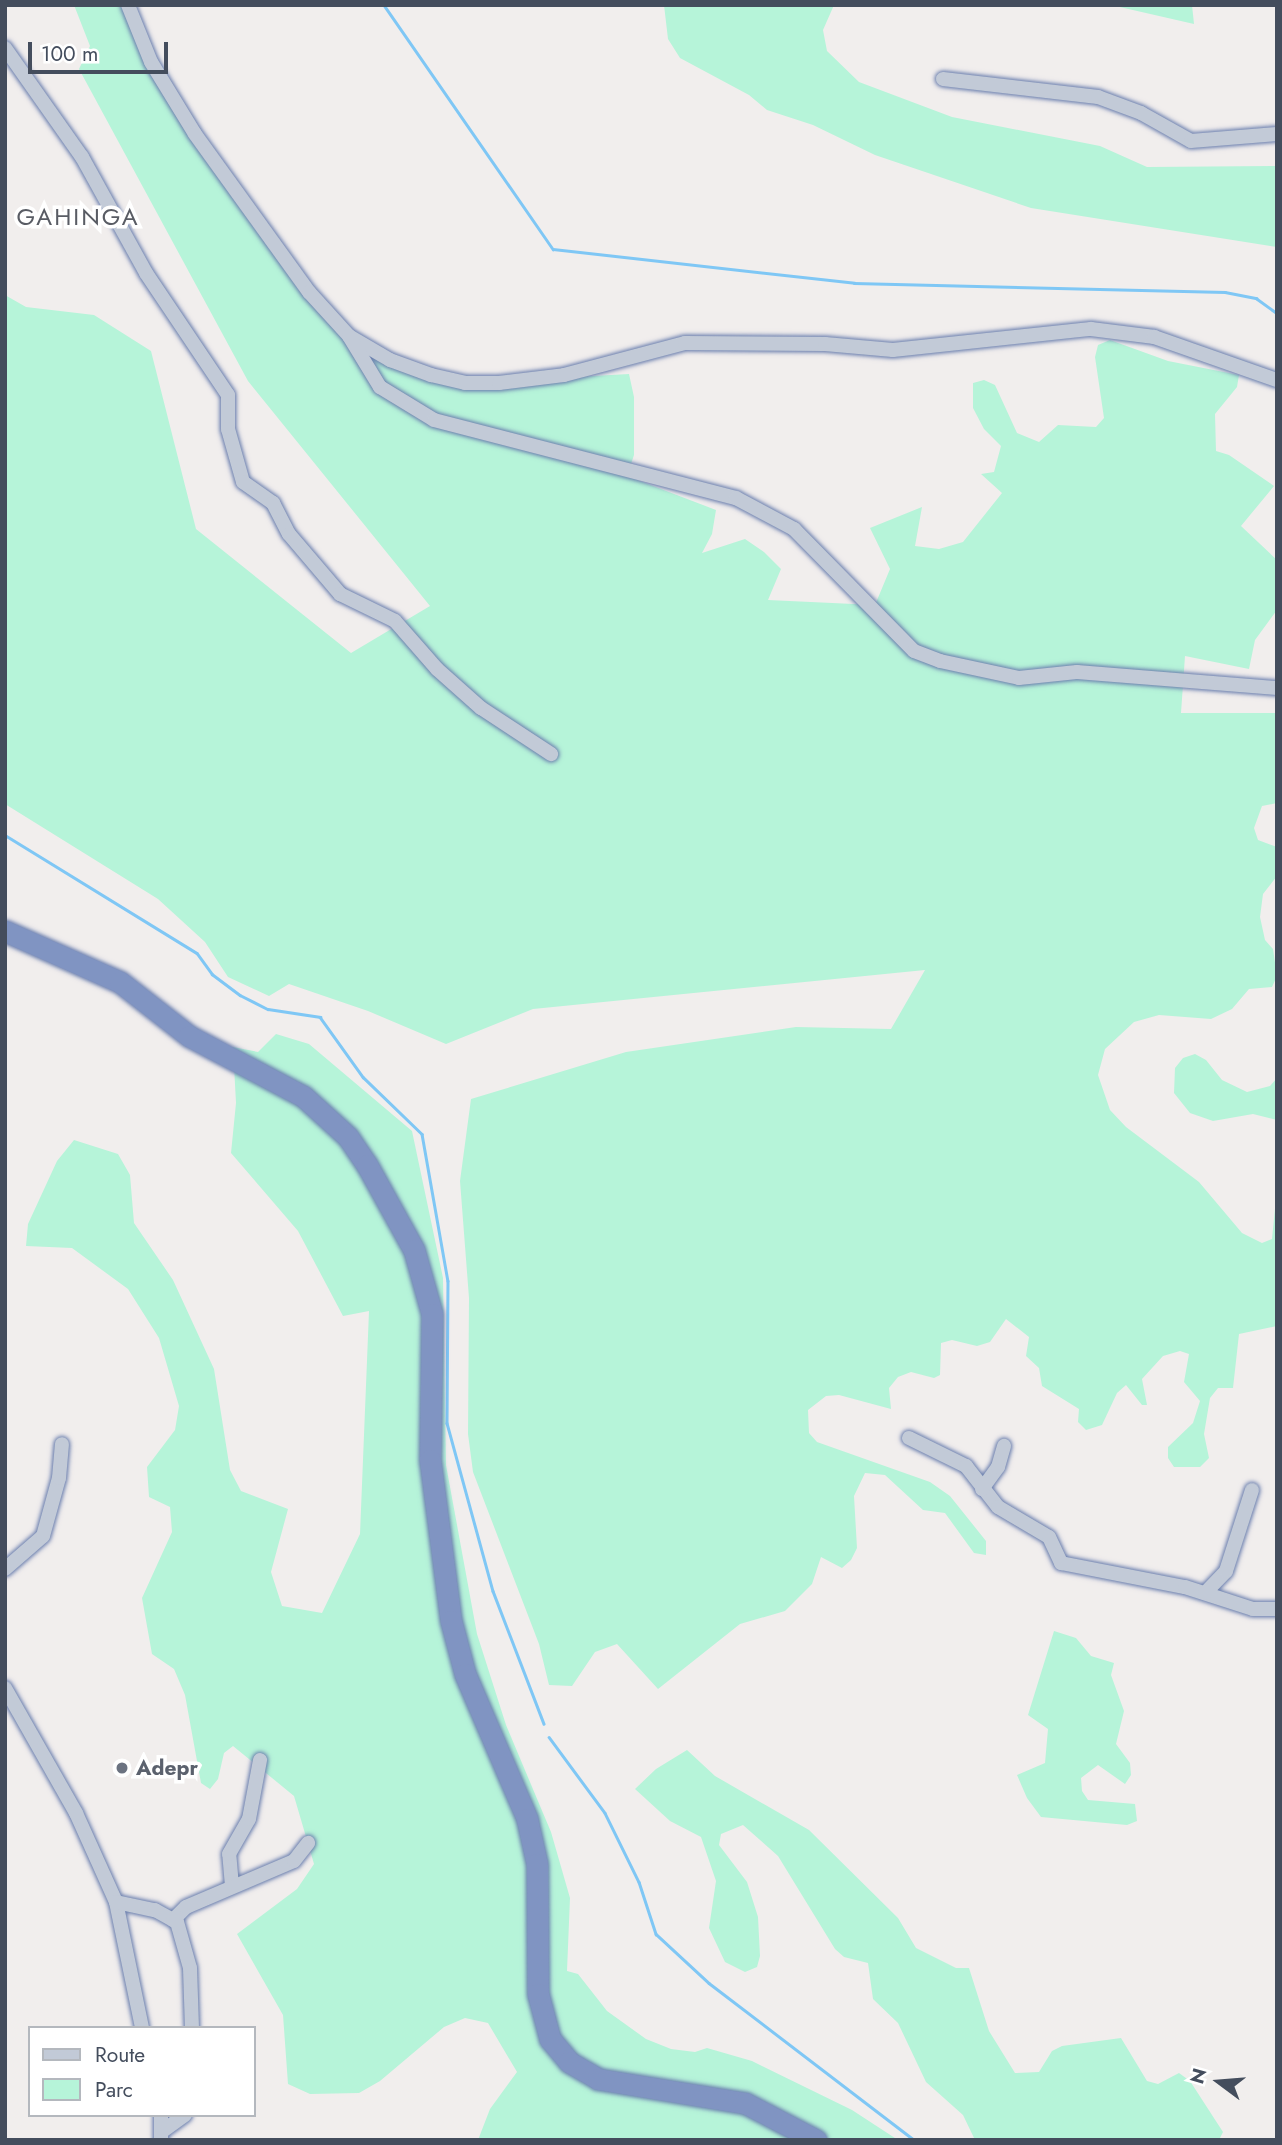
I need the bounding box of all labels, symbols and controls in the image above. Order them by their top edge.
scale bar [32,28,172,72]
text: 100 m [41,39,98,69]
district label: GAHINGA [17,203,139,231]
place label: Adepr [136,1755,198,1781]
marker: Adepr [114,1760,130,1776]
legend [28,2026,256,2117]
text: Route [95,2040,145,2070]
north arrow [1184,2047,1254,2117]
text: N [1183,2065,1213,2087]
text: Parc [95,2075,133,2105]

